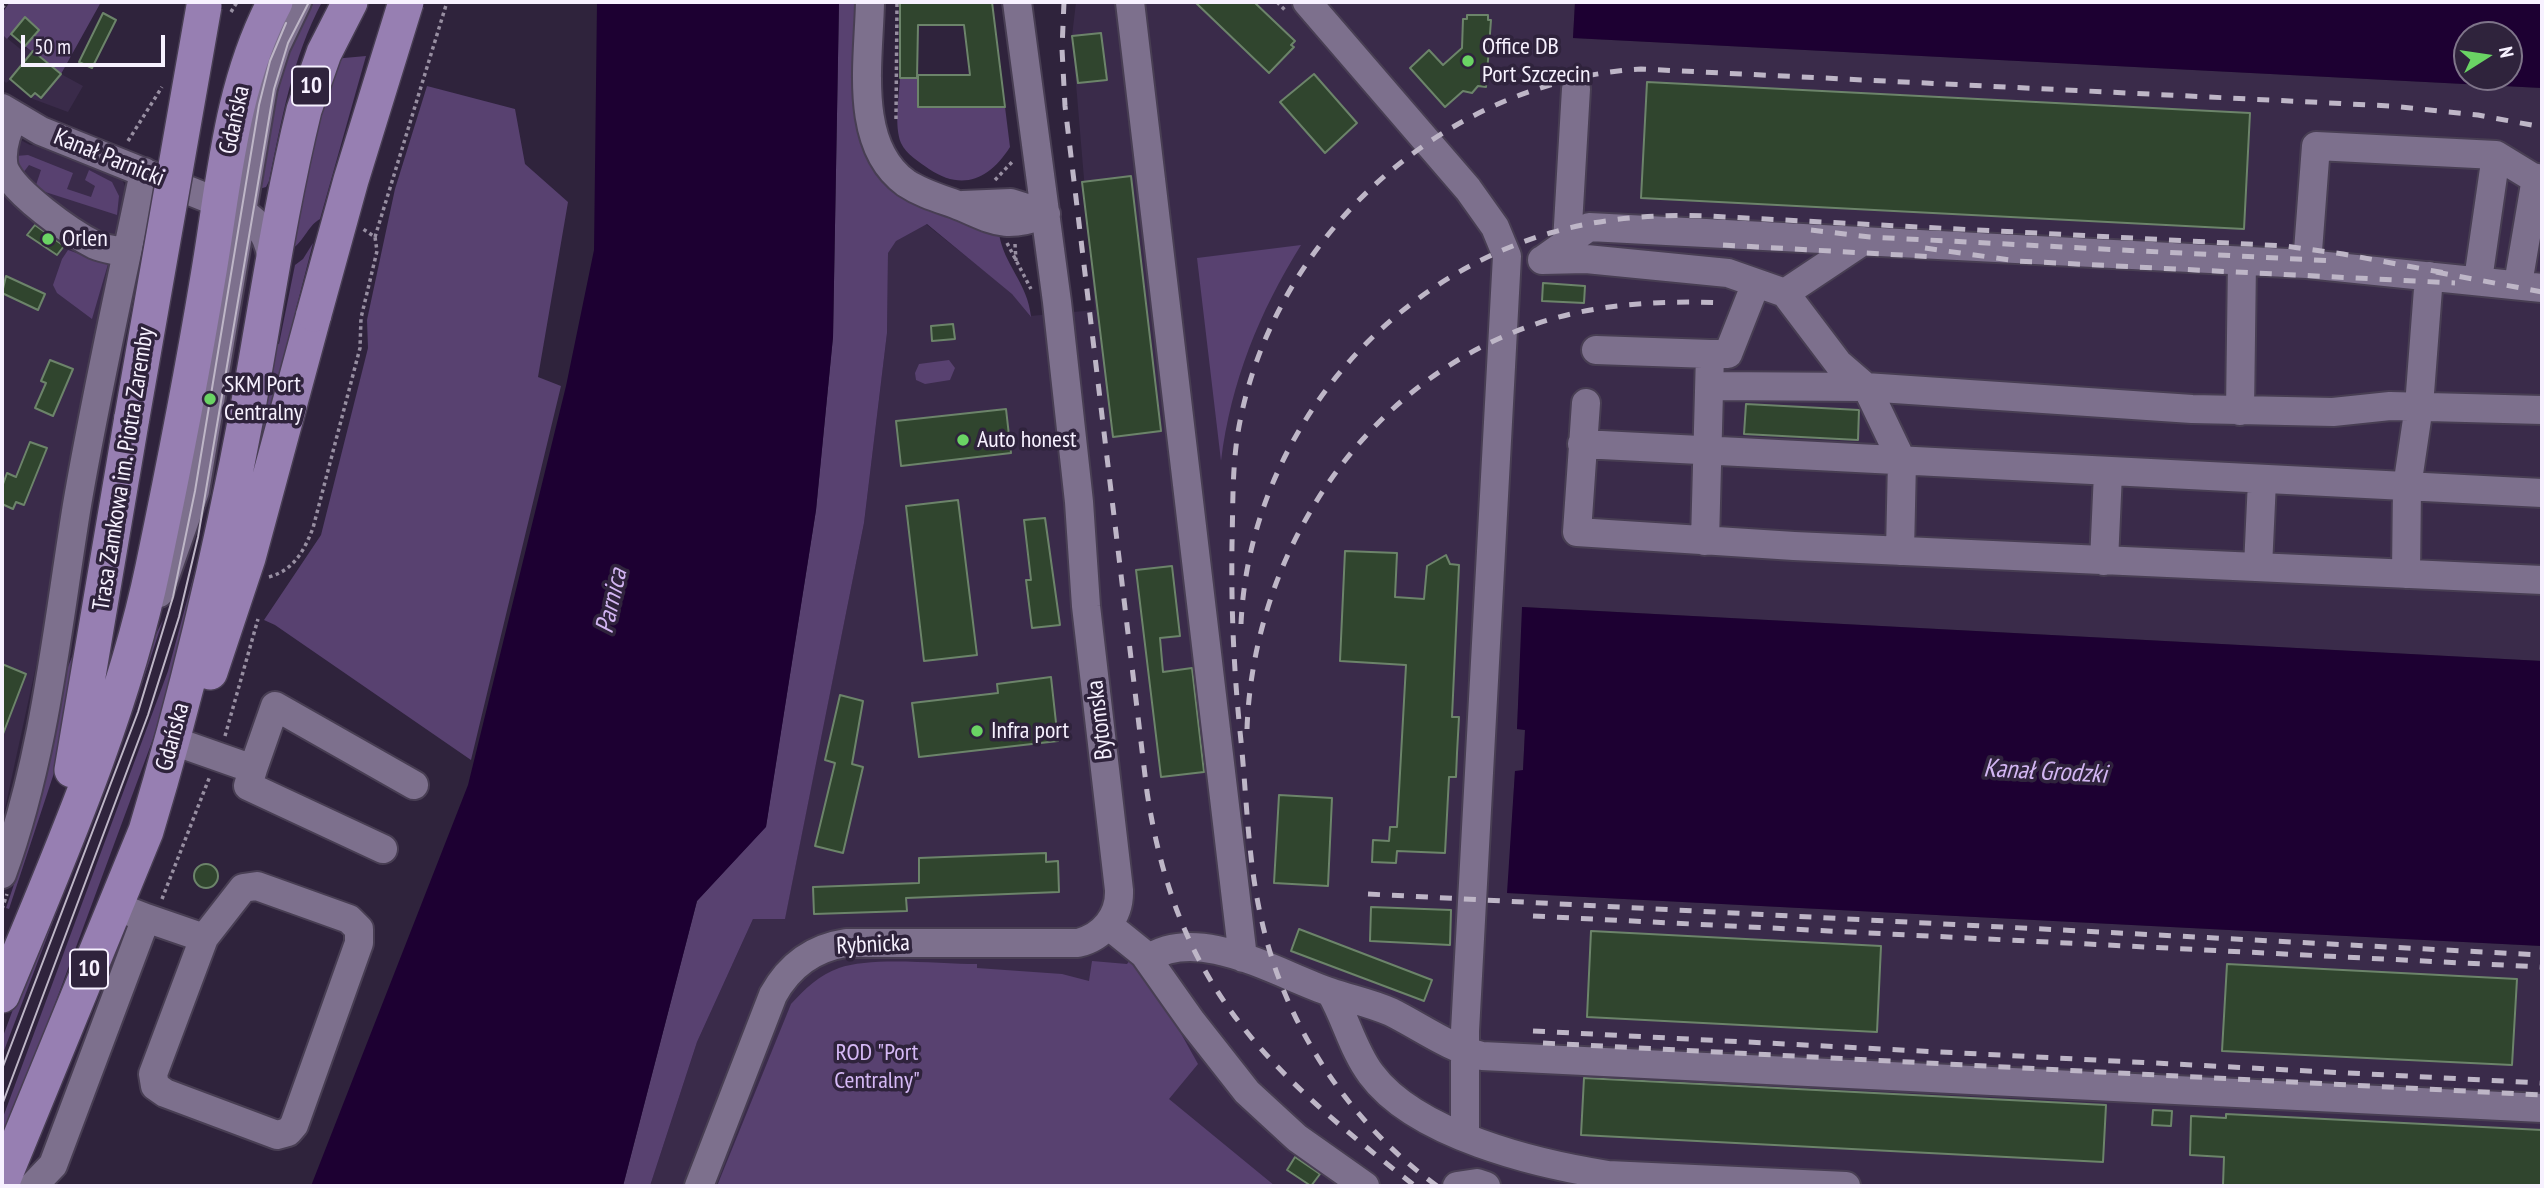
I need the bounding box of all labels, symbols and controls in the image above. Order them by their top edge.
scale bar [24,21,168,65]
north arrow [2453,21,2523,91]
text: 50 m [34,33,71,60]
place label: Office DB Port Szczecin [1482,33,1591,89]
text: N [2494,45,2519,60]
marker: Office DB Port Szczecin [1460,53,1476,69]
road number: 10 [292,66,330,106]
street label: Gdańska [214,83,256,157]
street label: Kanał Parnicki [49,123,169,193]
place label: Orlen [62,225,108,253]
marker: Orlen [40,231,56,247]
street label: Trasa Zamkowa im. Piotra Zaremby [87,325,161,613]
place label: SKM Port Centralny [224,371,303,427]
marker: SKM Port Centralny [202,391,218,407]
place label: Auto honest [977,426,1077,454]
marker: Auto honest [955,432,971,448]
water label: Parnica [589,566,635,636]
street label: Bytomska [1081,679,1119,761]
street label: Gdańska [150,700,196,774]
place label: Infra port [991,717,1069,745]
marker: Infra port [969,723,985,739]
water label: Kanał Grodzki [1982,753,2108,791]
street label: Rybnicka [836,929,910,961]
road number: 10 [70,950,108,988]
park label: ROD "Port Centralny" [834,1039,920,1095]

